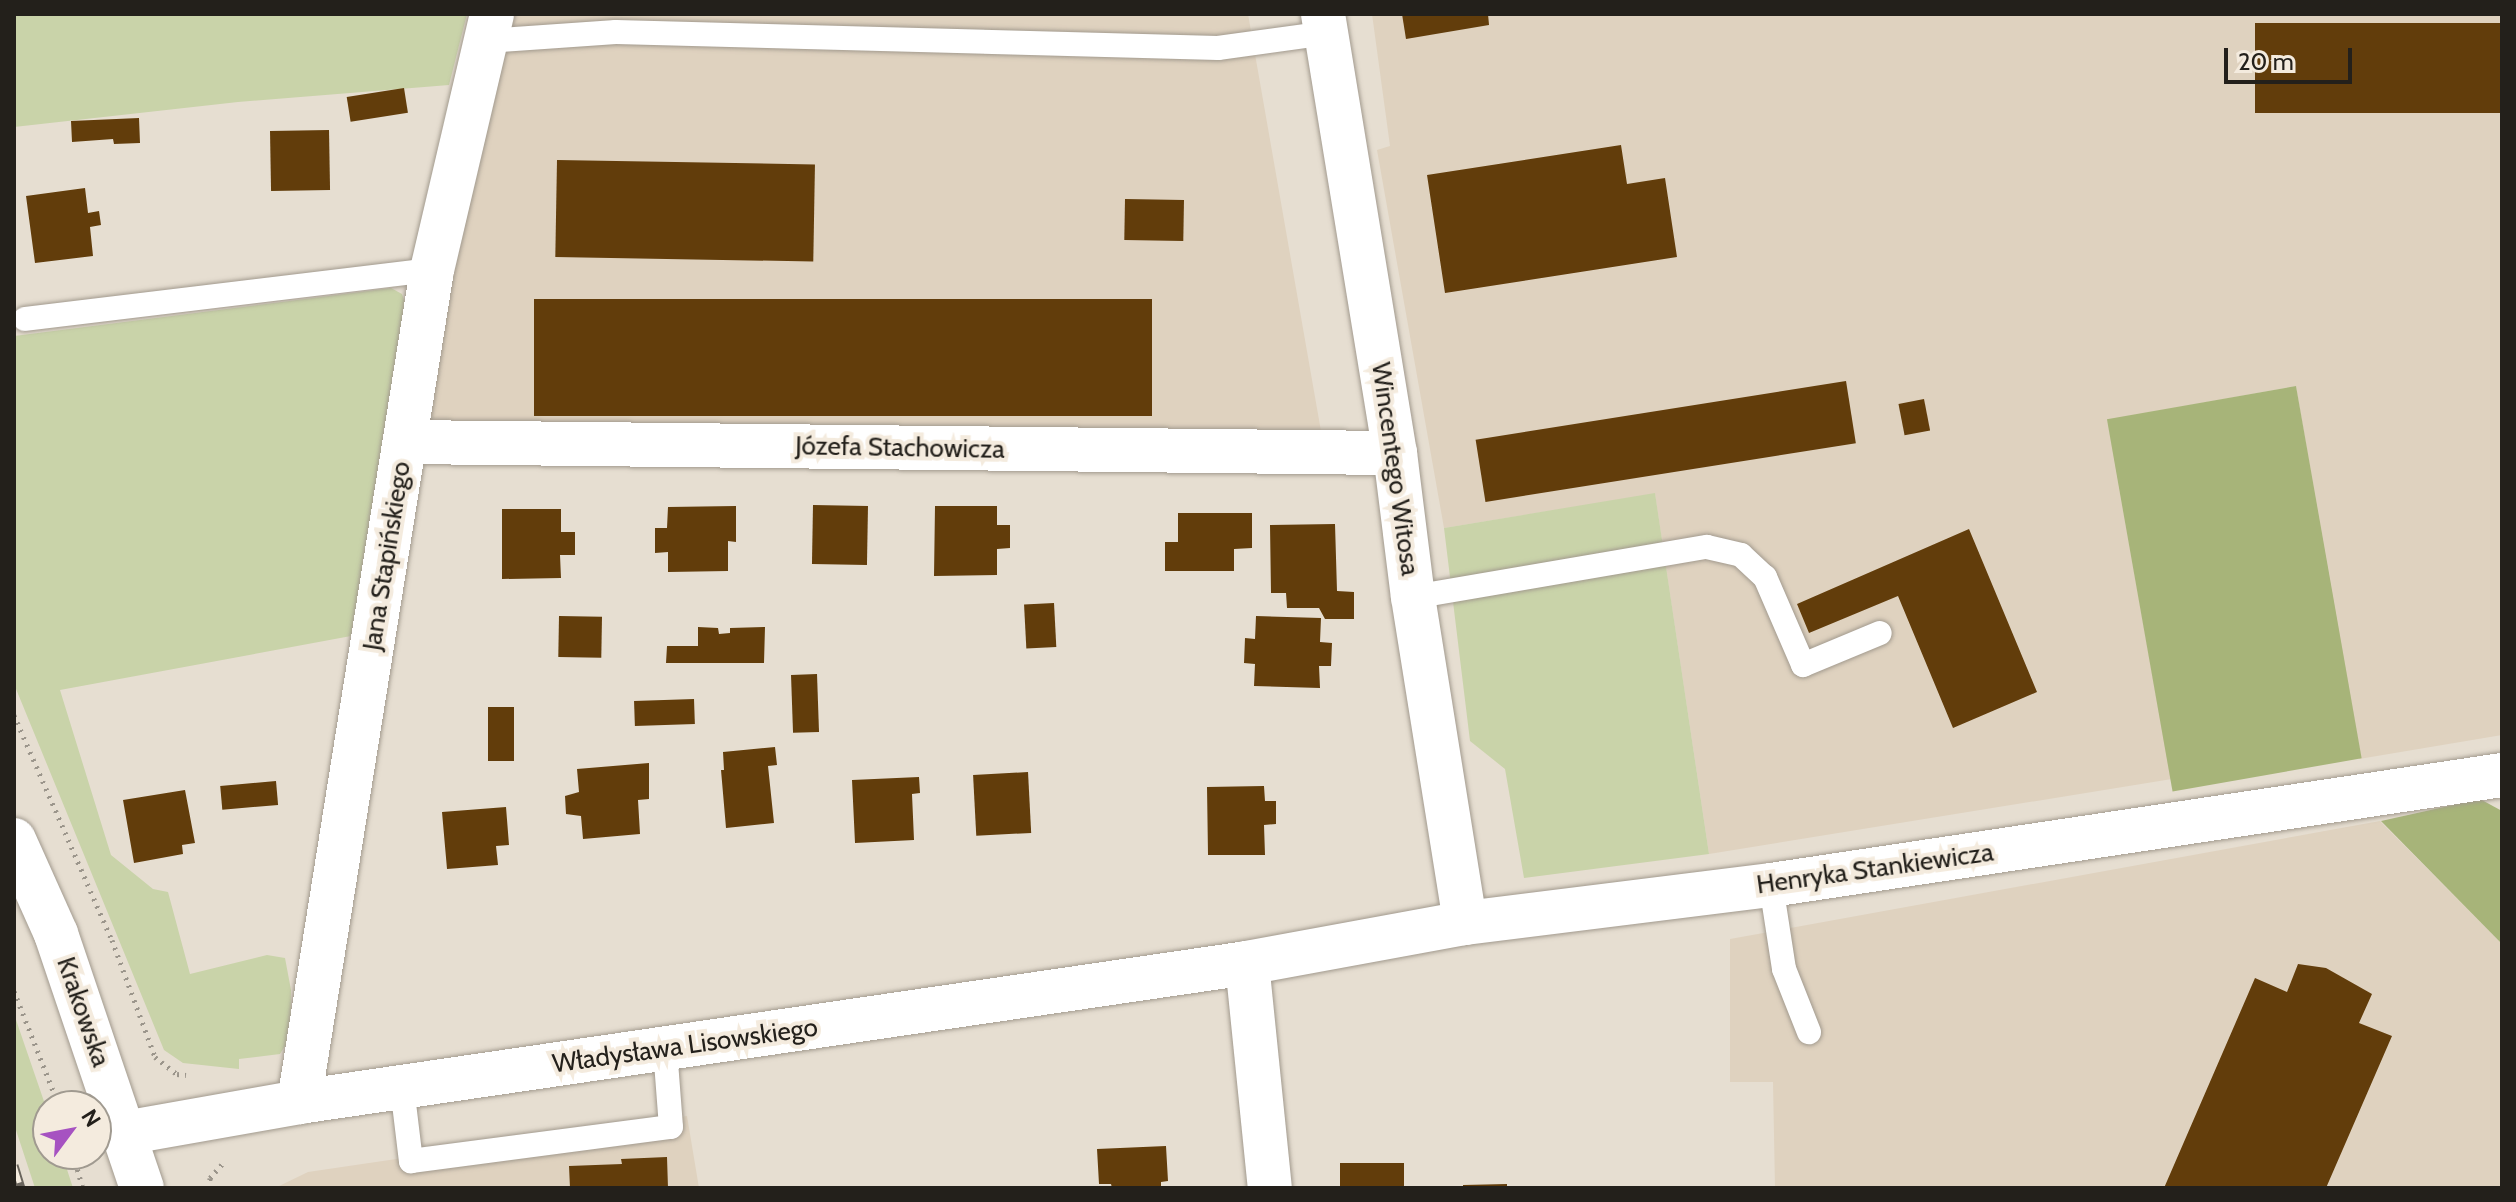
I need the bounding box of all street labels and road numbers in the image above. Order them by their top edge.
street label: Wincentego Witosa [1365,360,1425,578]
street label: Józefa Stachowicza [795,431,1005,465]
street label: Jana Stapińskiego [357,459,417,653]
street label: Henryka Stankiewicza [1755,837,1995,901]
street label: Krakowska [50,953,116,1071]
street label: Władysława Lisowskiego [550,1012,820,1080]

